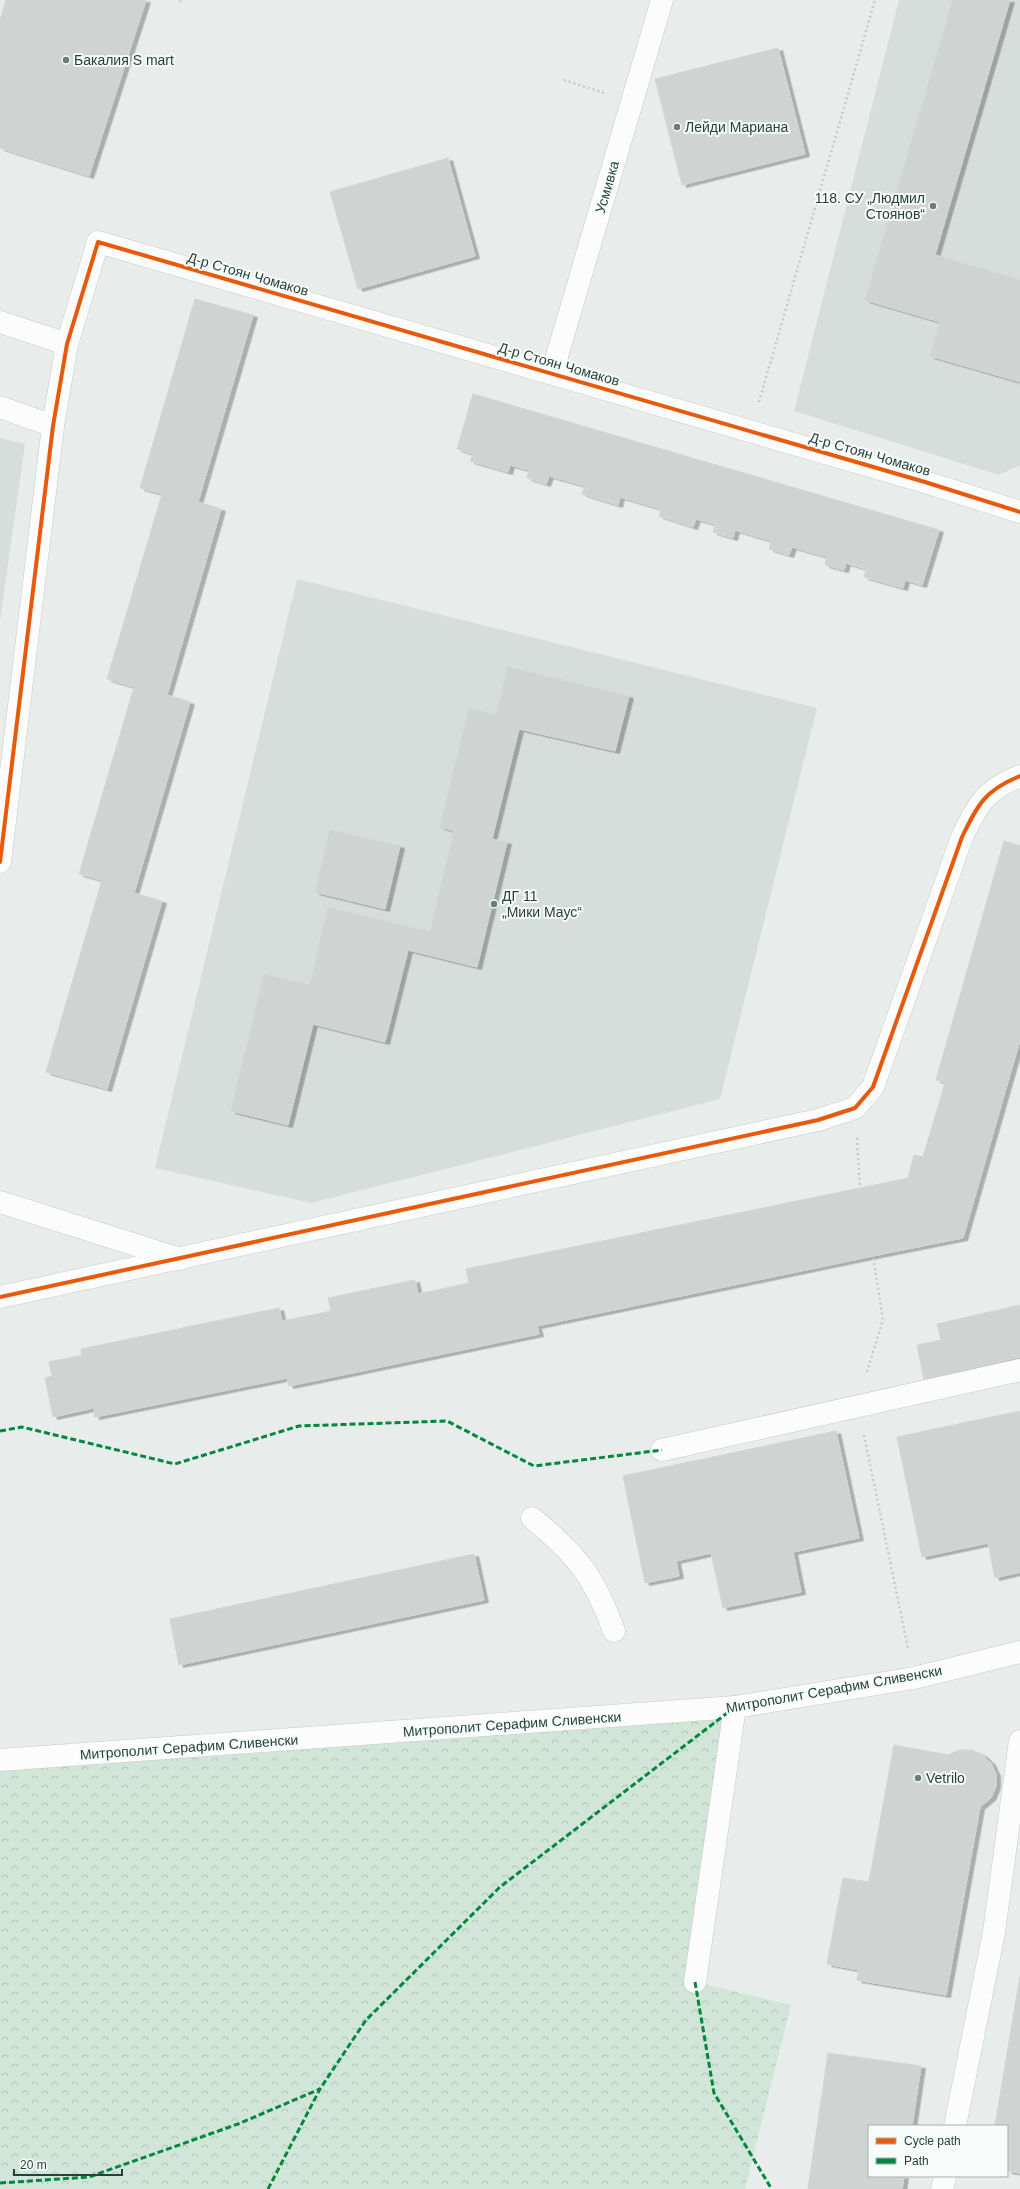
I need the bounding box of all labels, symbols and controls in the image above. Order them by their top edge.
place label: Бакалия S mart [74,52,174,68]
marker: Бакалия S mart [61,55,71,65]
place label: Лейди Мариана [685,119,788,135]
marker: Лейди Мариана [672,122,682,132]
street label: Усмивка [592,159,622,215]
place label: 118. СУ „Людмил Стоянов“ [815,190,925,222]
marker: 118. СУ „Людмил Стоянов“ [928,201,938,211]
street label: Д-р Стоян Чомаков [186,249,310,299]
street label: Д-р Стоян Чомаков [497,339,621,389]
street label: Д-р Стоян Чомаков [808,429,932,479]
place label: ДГ 11 „Мики Маус“ [502,888,582,920]
marker: ДГ 11 „Мики Маус“ [489,899,499,909]
street label: Митрополит Серафим Сливенски [725,1662,943,1716]
street label: Митрополит Серафим Сливенски [402,1708,622,1740]
street label: Митрополит Серафим Сливенски [79,1731,299,1763]
place label: Vetrilo [926,1770,965,1786]
marker: Vetrilo [913,1773,923,1783]
legend [868,2125,1008,2177]
text: Cycle path [904,2134,961,2148]
scale bar [14,2151,122,2177]
text: Path [904,2154,929,2168]
text: 20 m [20,2158,47,2172]

